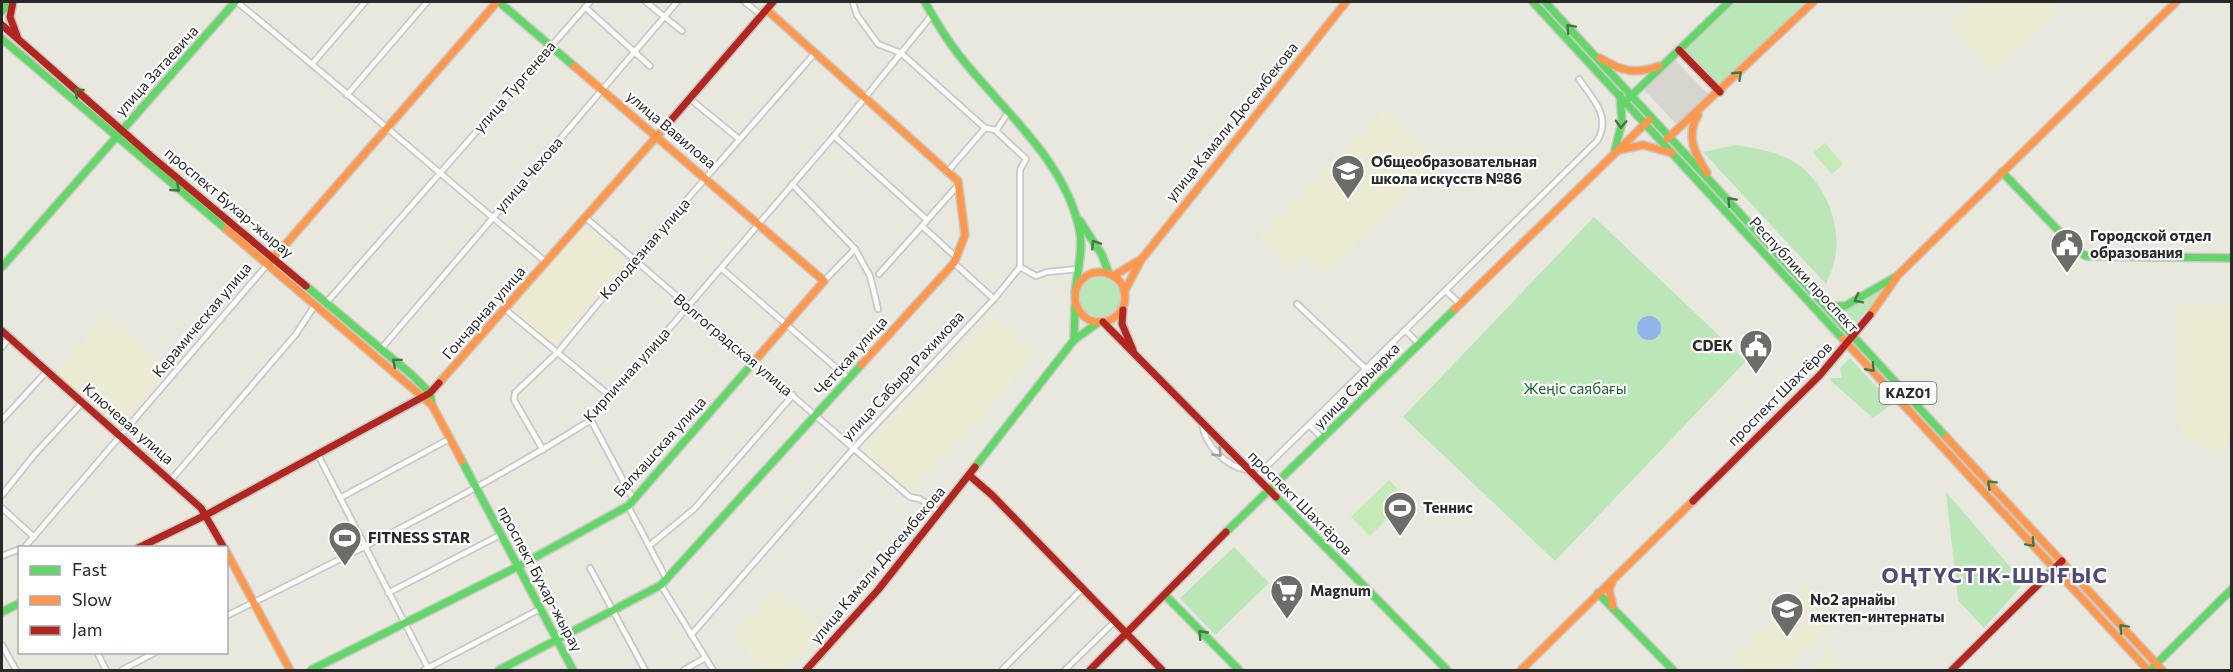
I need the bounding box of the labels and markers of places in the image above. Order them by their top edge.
place label: Общеобразовательная школа искусств №86 [1371,152,1537,187]
school or university icon: Общеобразовательная школа искусств №86 [1330,153,1366,200]
place label: Городской отдел образования [2090,226,2211,261]
public building icon: Городской отдел образования [2049,227,2085,274]
public building icon: CDEK [1738,328,1774,375]
place label: CDEK [1692,336,1734,354]
sports icon: Теннис [1382,490,1418,537]
place label: Теннис [1423,498,1473,516]
sports icon: FITNESS STAR [327,520,363,567]
place label: FITNESS STAR [368,528,471,546]
supermarket icon: Magnum [1269,573,1305,620]
place label: Magnum [1310,581,1371,599]
place label: No2 арнайы мектеп-интернаты [1810,590,1944,625]
school or university icon: No2 арнайы мектеп-интернаты [1769,591,1805,638]

